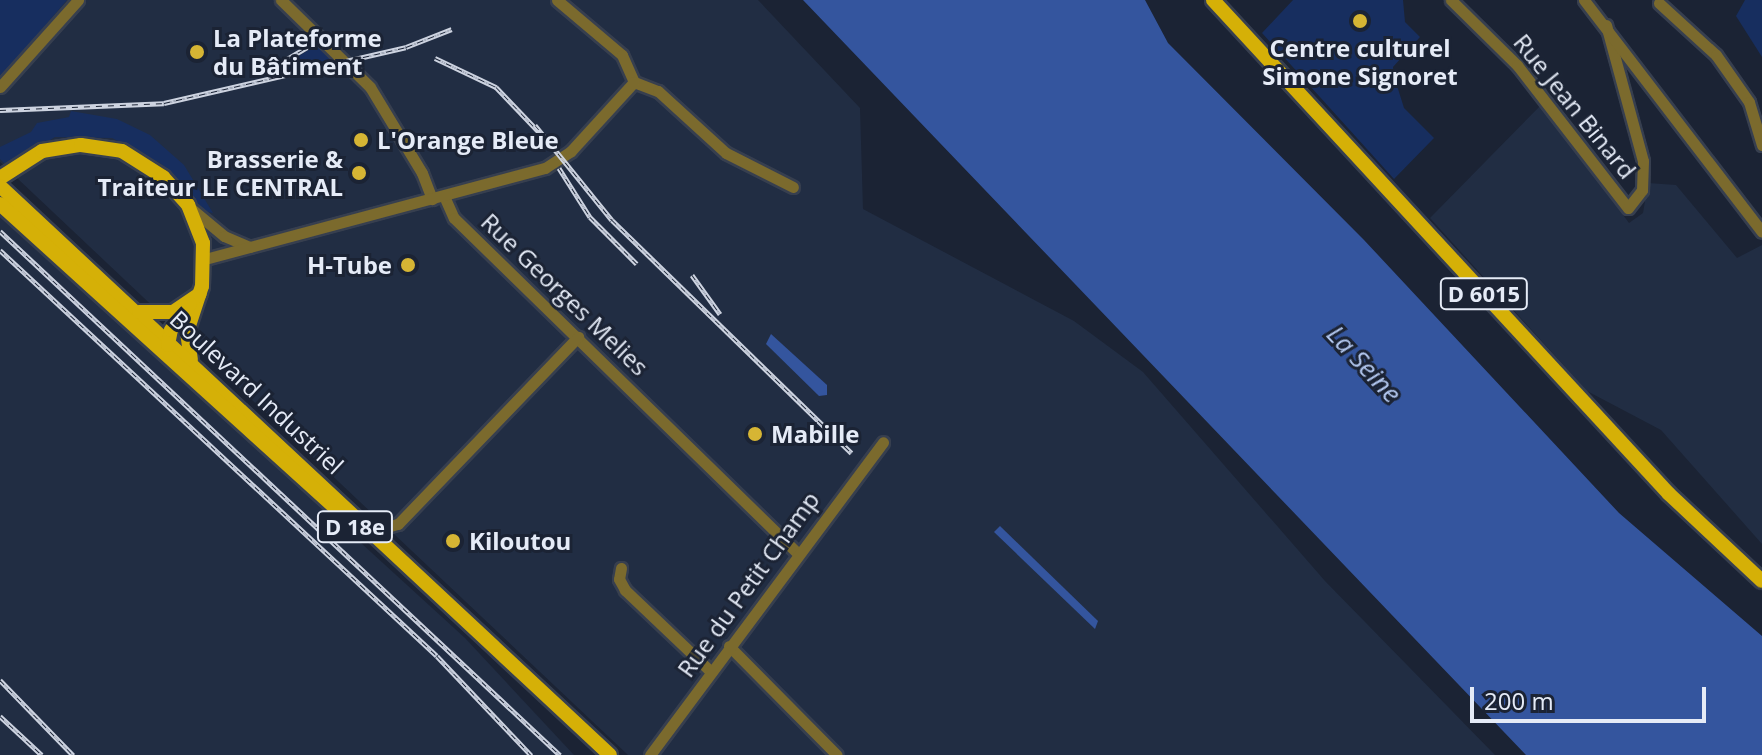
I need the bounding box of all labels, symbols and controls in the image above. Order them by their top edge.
marker: Centre culturel Simone Signoret [1351,12,1369,30]
place label: La Plateforme du Bâtiment [213,24,382,80]
street label: Rue Jean Binard [1508,28,1642,184]
place label: Centre culturel Simone Signoret [1262,34,1458,90]
marker: La Plateforme du Bâtiment [188,43,206,61]
place label: L'Orange Bleue [377,126,559,154]
marker: L'Orange Bleue [352,131,370,149]
place label: Brasserie & Traiteur LE CENTRAL [98,145,343,201]
marker: Brasserie & Traiteur LE CENTRAL [350,164,368,182]
street label: Rue Georges Melies [476,207,654,381]
place label: H-Tube [307,251,392,279]
marker: H-Tube [399,256,417,274]
road number: D 6015 [1438,276,1530,312]
street label: Boulevard Industriel [164,304,350,480]
water label: La Seine [1320,319,1408,409]
place label: Mabille [771,420,859,448]
marker: Mabille [746,425,764,443]
street label: Rue du Petit Champ [671,486,825,682]
road number: D 18e [315,509,395,545]
place label: Kiloutou [469,527,571,555]
marker: Kiloutou [444,532,462,550]
scale bar [1474,671,1710,721]
text: 200 m [1484,684,1554,717]

